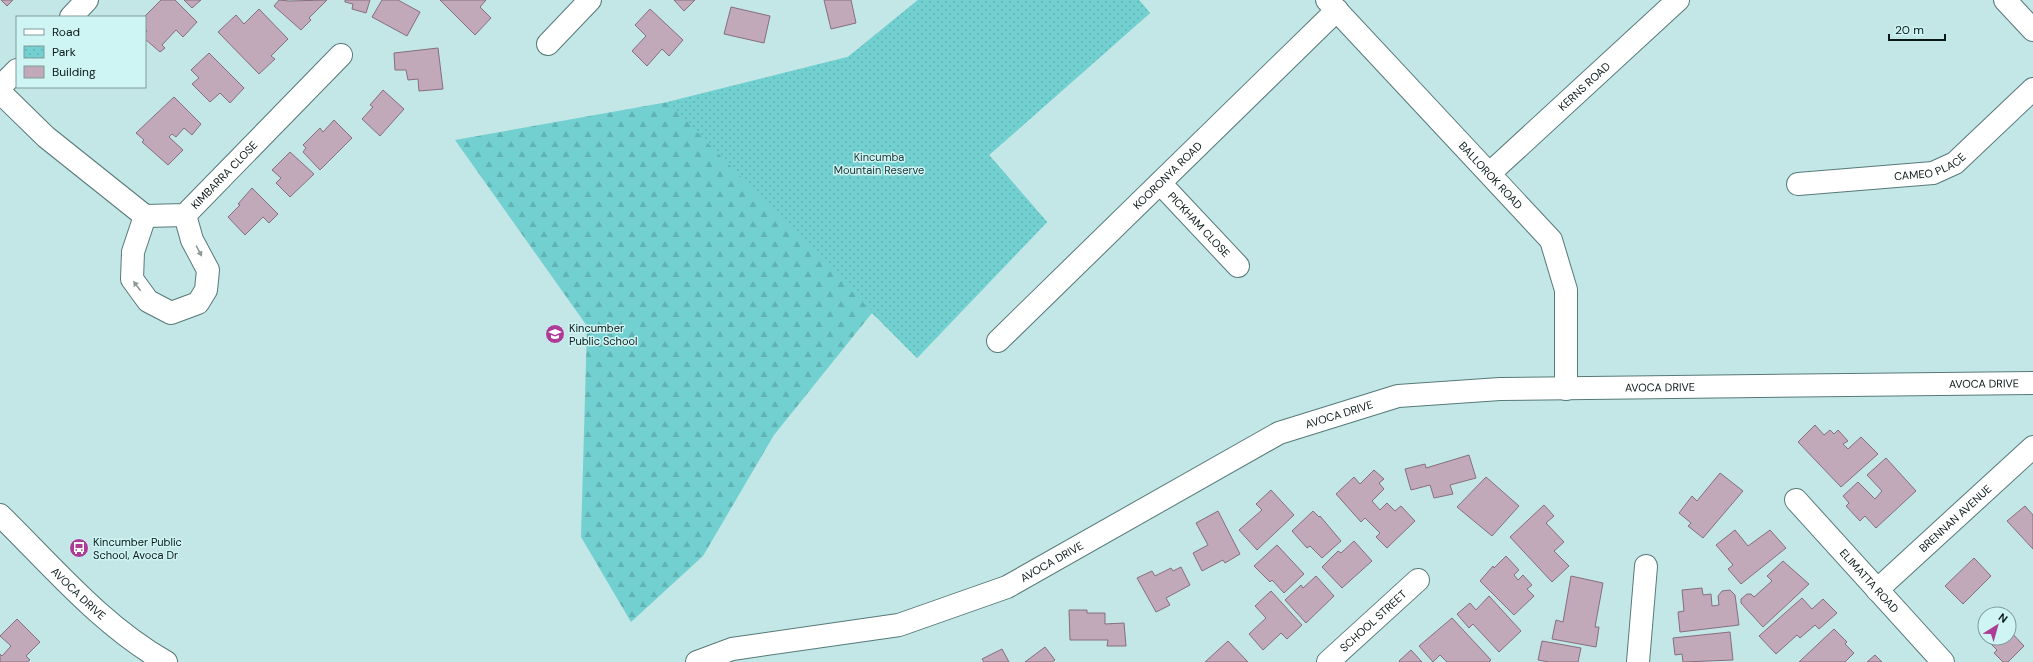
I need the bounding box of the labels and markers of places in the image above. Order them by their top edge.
place label: Kincumber Public School [569,321,637,348]
school or university icon: Kincumber Public School [544,323,566,345]
place label: Kincumber Public School, Avoca Dr [93,535,182,562]
bus stop icon: Kincumber Public School, Avoca Dr [68,537,90,559]

